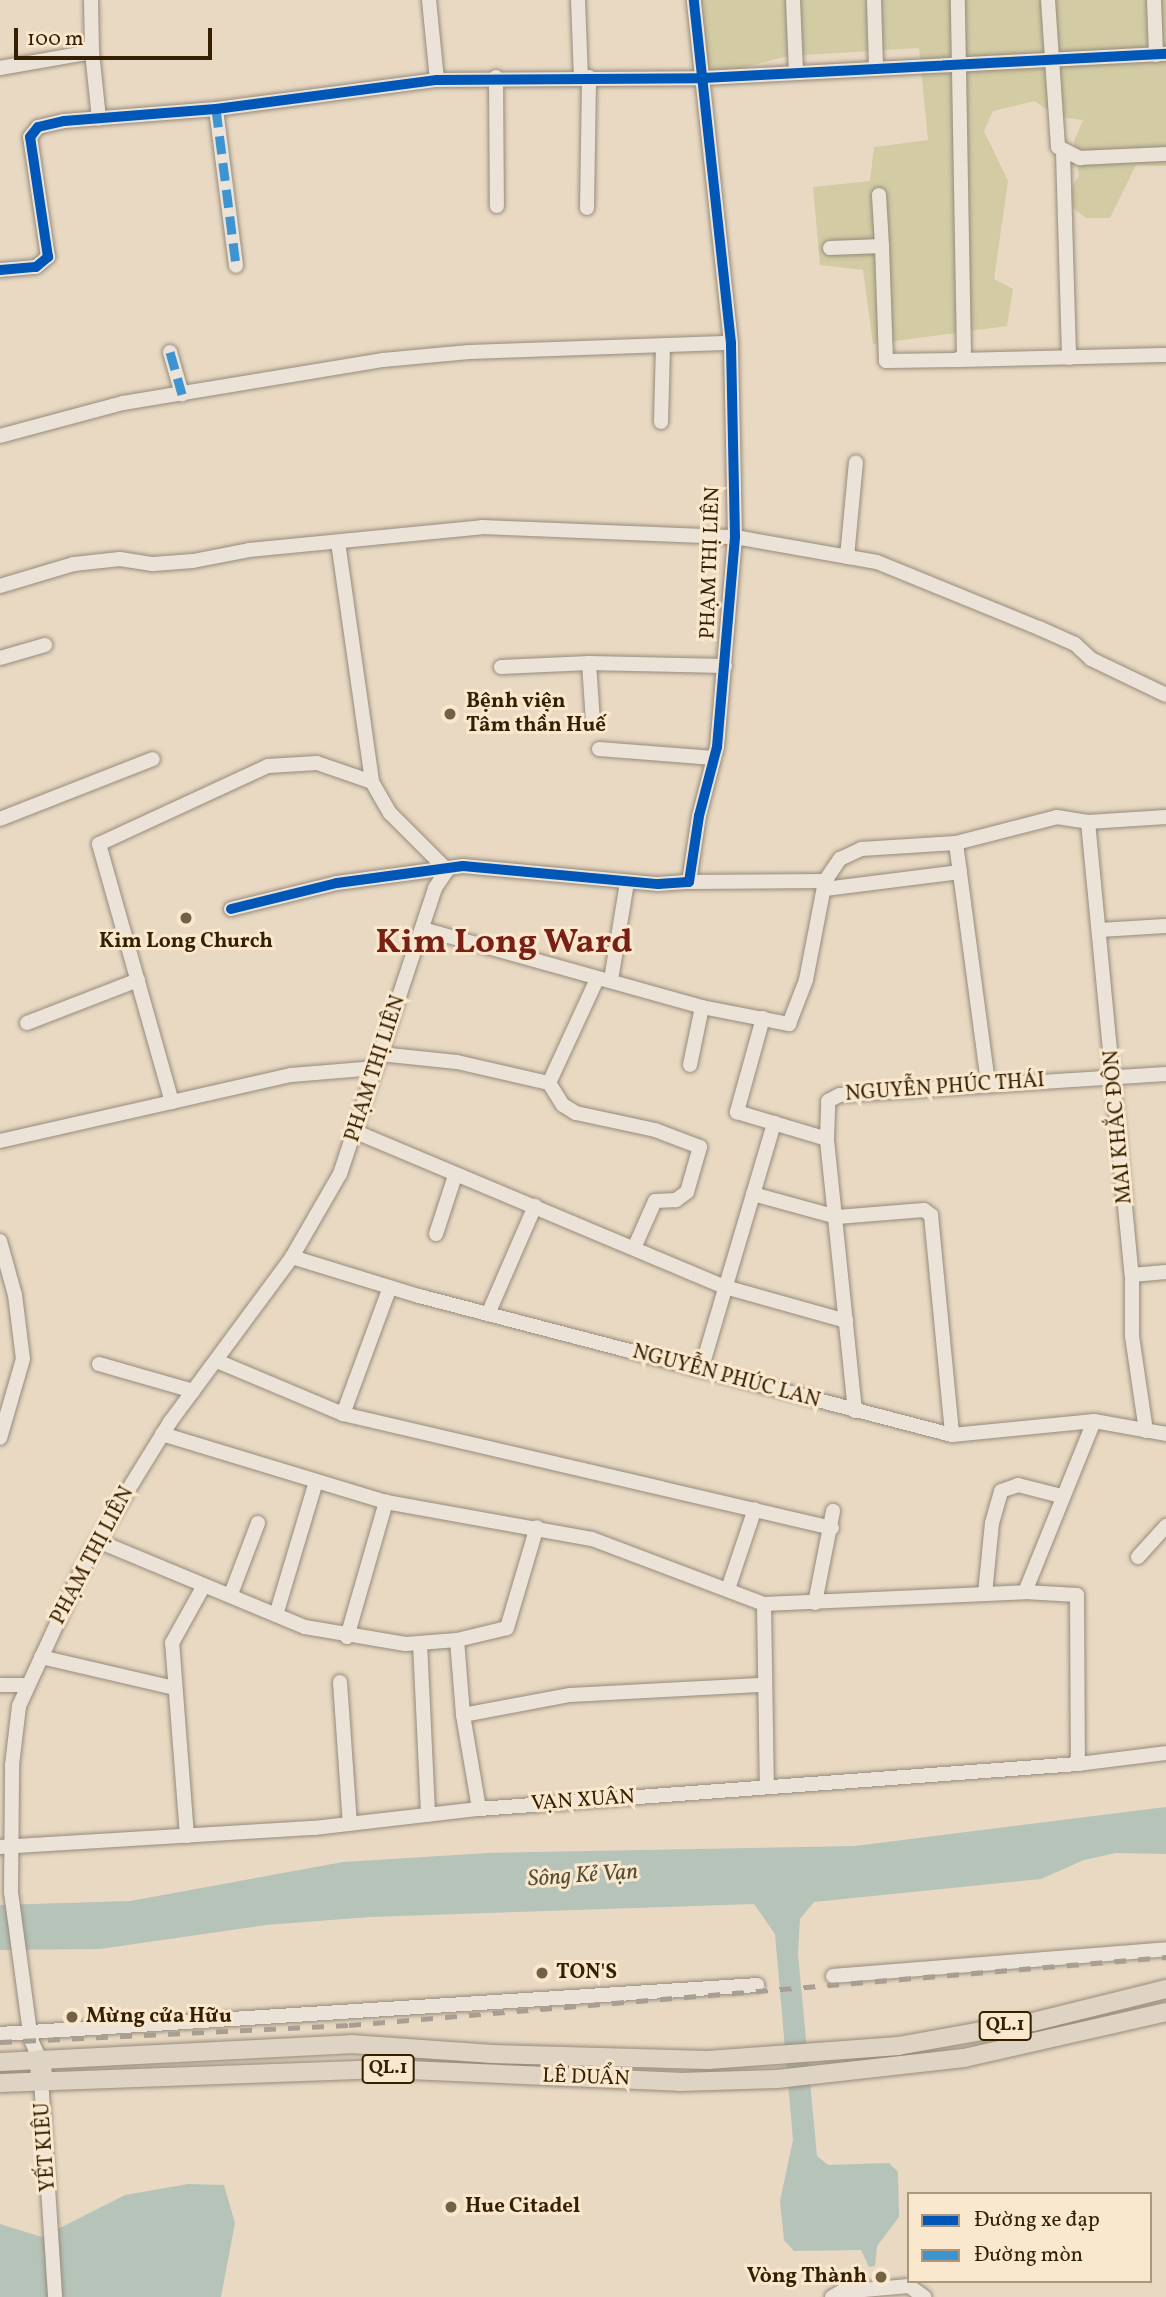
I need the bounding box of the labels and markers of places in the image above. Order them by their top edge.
place label: Bệnh viện Tâm thần Huế [466,689,606,739]
marker: Bệnh viện Tâm thần Huế [440,704,460,724]
marker: Kim Long Church [178,910,194,926]
place label: Kim Long Church [99,929,273,955]
place label: TON'S [556,1960,617,1986]
marker: TON'S [534,1965,550,1981]
place label: Mừng cửa Hữu [86,2004,232,2030]
marker: Mừng cửa Hữu [64,2009,80,2025]
place label: Hue Citadel [465,2194,580,2220]
marker: Hue Citadel [443,2199,459,2215]
place label: Vòng Thành [746,2264,867,2290]
marker: Vòng Thành [873,2269,889,2285]

